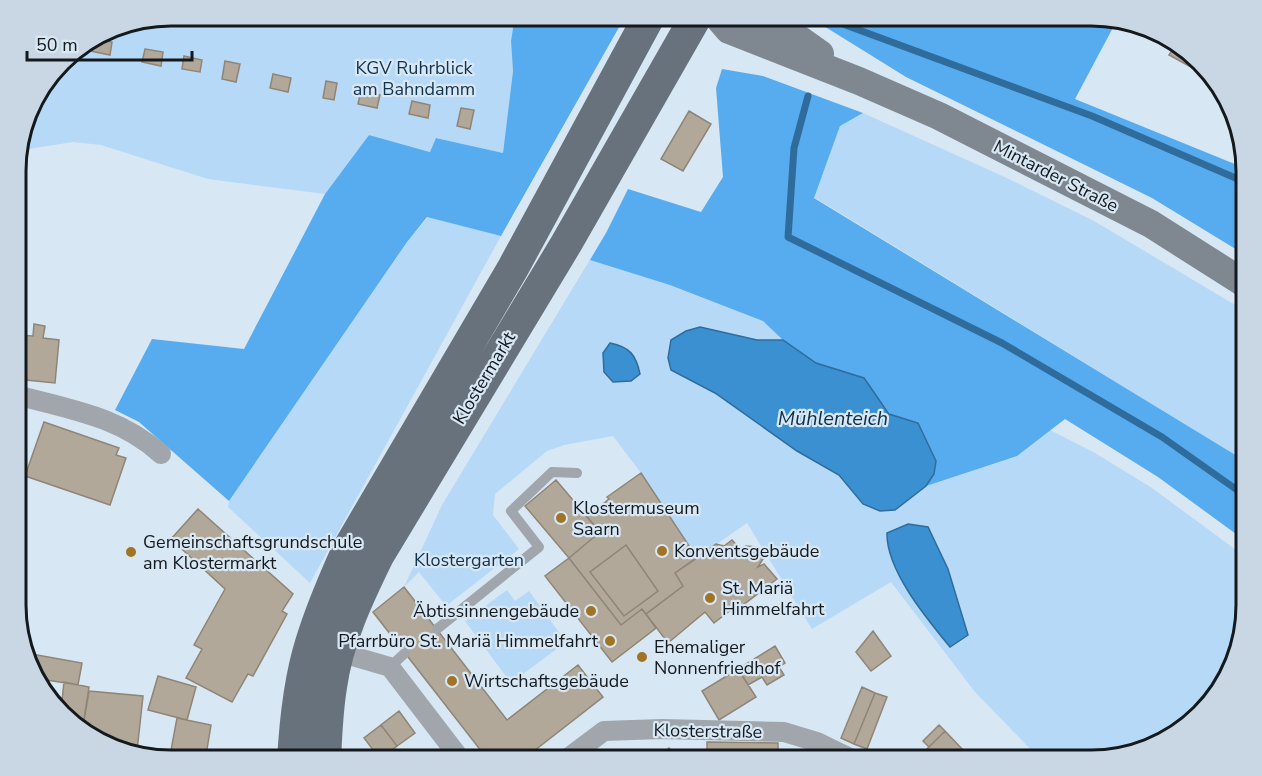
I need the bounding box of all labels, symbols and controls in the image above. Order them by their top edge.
scale bar [27,24,192,62]
text: 50 m [36,33,78,57]
park label: KGV Ruhrblick am Bahndamm [353,56,475,101]
street label: Mintarder Straße [990,134,1122,218]
street label: Klostermarkt [447,327,521,429]
water label: Mühlenteich [778,405,888,432]
place label: Klostermuseum Saarn [573,496,700,541]
marker: Klostermuseum Saarn [554,511,568,525]
place label: Gemeinschaftsgrundschule am Klostermarkt [143,530,362,575]
place label: Konventsgebäude [674,539,819,563]
marker: Konventsgebäude [655,544,669,558]
marker: Gemeinschaftsgrundschule am Klostermarkt [124,545,138,559]
park label: Klostergarten [414,548,524,572]
place label: St. Mariä Himmelfahrt [722,576,825,621]
marker: St. Mariä Himmelfahrt [703,591,717,605]
place label: Äbtissinnengebäude [413,599,579,623]
marker: Äbtissinnengebäude [584,604,598,618]
place label: Pfarrbüro St. Mariä Himmelfahrt [338,629,599,653]
marker: Pfarrbüro St. Mariä Himmelfahrt [603,634,617,648]
place label: Ehemaliger Nonnenfriedhof [654,635,781,680]
marker: Ehemaliger Nonnenfriedhof [635,650,649,664]
place label: Wirtschaftsgebäude [464,669,629,693]
marker: Wirtschaftsgebäude [445,674,459,688]
street label: Klosterstraße [653,718,763,744]

